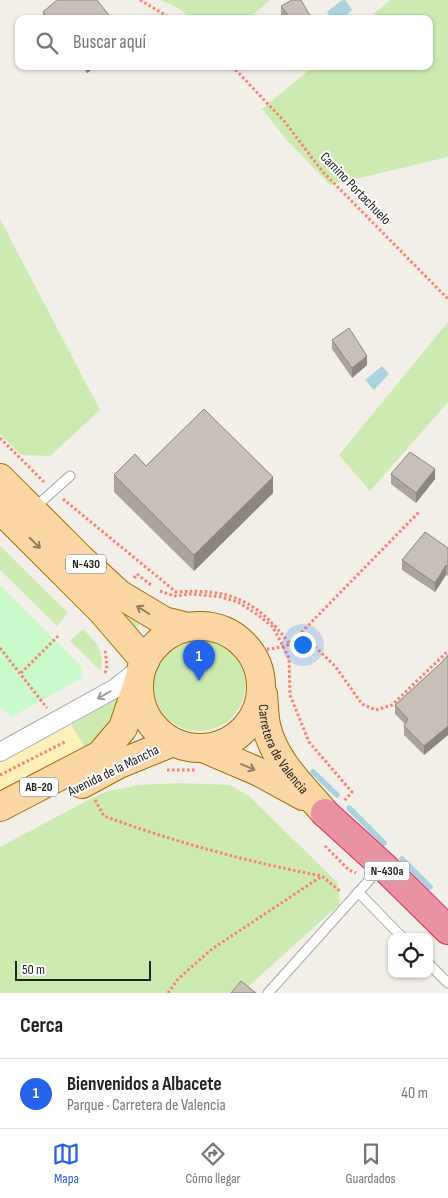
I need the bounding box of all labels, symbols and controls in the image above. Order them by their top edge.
search box [15,15,433,70]
icon: search [33,29,61,57]
text: Buscar aquí [73,31,146,54]
street label: Camino Portachuelo [317,148,395,228]
one-way arrow [28,537,40,549]
road number: N-430 [66,554,106,574]
one-way arrow [137,604,151,614]
your location [290,632,316,658]
pin: 1 [183,640,215,681]
one-way arrow [97,690,111,700]
street label: Carretera de Valencia [255,704,312,798]
street label: Avenida de la Mancha [64,741,162,800]
one-way arrow [240,763,255,773]
road number: AB-20 [20,778,58,796]
road number: N-430a [364,861,410,880]
map controls [388,933,433,978]
button: locate [388,933,433,978]
scale bar [15,958,151,981]
text: 50 m [22,961,45,978]
text: Cerca [20,1013,63,1038]
text: Bienvenidos a Albacete [67,1073,222,1096]
text: 1 [33,1084,39,1103]
text: 40 m [401,1084,428,1103]
text: Parque · Carretera de Valencia [67,1096,226,1115]
tab: Mapa [52,1140,80,1187]
tab: Cómo llegar [185,1140,241,1187]
tab: Guardados [346,1140,395,1187]

